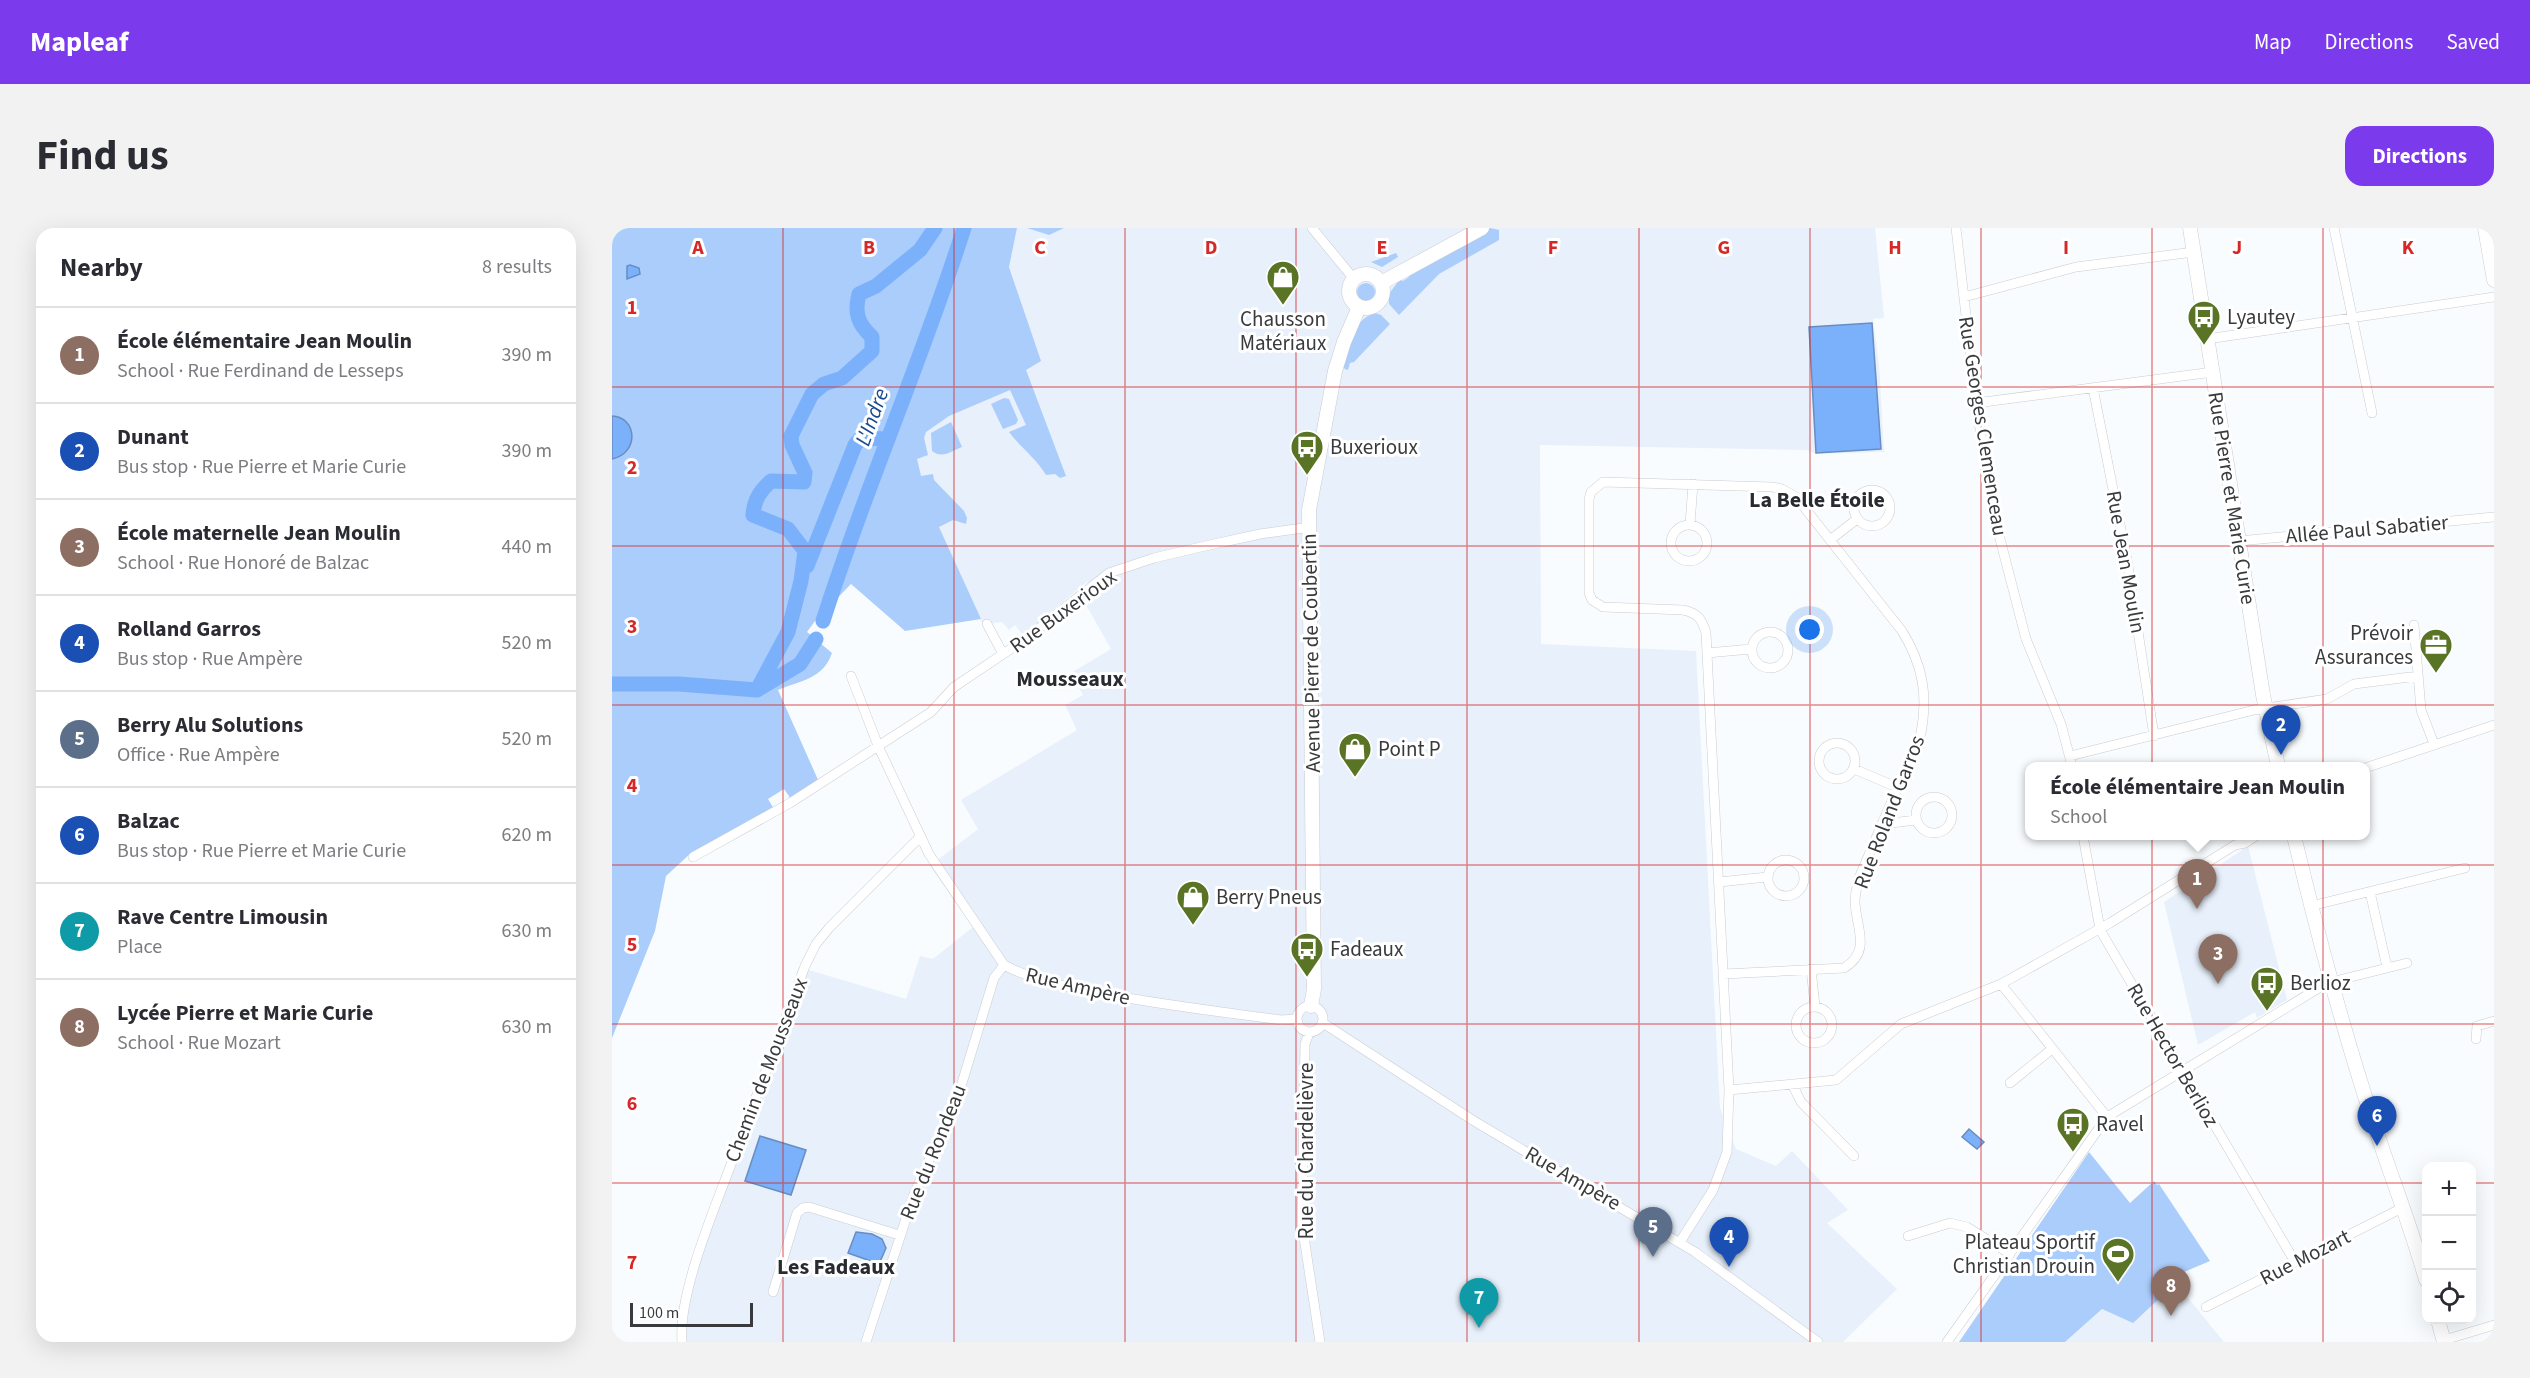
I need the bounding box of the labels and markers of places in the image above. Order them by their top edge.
shop icon: Chausson Matériaux [1265,259,1301,306]
bus stop icon: Lyautey [2186,299,2222,346]
place label: Lyautey [2227,302,2295,332]
place label: Chausson Matériaux [1240,304,1327,358]
bus stop icon: Buxerioux [1289,429,1325,476]
place label: Buxerioux [1330,432,1418,462]
place label: Prévoir Assurances [2315,618,2414,672]
office icon: Prévoir Assurances [2418,627,2454,674]
pin: 2 [2262,706,2300,755]
shop icon: Point P [1337,731,1373,778]
place label: Point P [1378,734,1441,764]
pin: 1 [2178,860,2216,909]
shop icon: Berry Pneus [1175,879,1211,926]
place label: Berry Pneus [1216,882,1322,912]
bus stop icon: Fadeaux [1289,931,1325,978]
place label: Fadeaux [1330,934,1404,964]
pin: 3 [2198,934,2238,984]
bus stop icon: Berlioz [2249,965,2285,1012]
place label: Berlioz [2290,968,2351,998]
pin: 6 [2358,1096,2396,1146]
bus stop icon: Ravel [2055,1106,2091,1153]
place label: Ravel [2096,1109,2144,1139]
pin: 5 [1634,1208,1672,1257]
pin: 4 [1710,1218,1748,1267]
place label: Plateau Sportif Christian Drouin [1953,1227,2096,1281]
sports icon: Plateau Sportif Christian Drouin [2100,1236,2136,1283]
pin: 8 [2152,1266,2190,1316]
pin: 7 [1460,1278,1498,1328]

